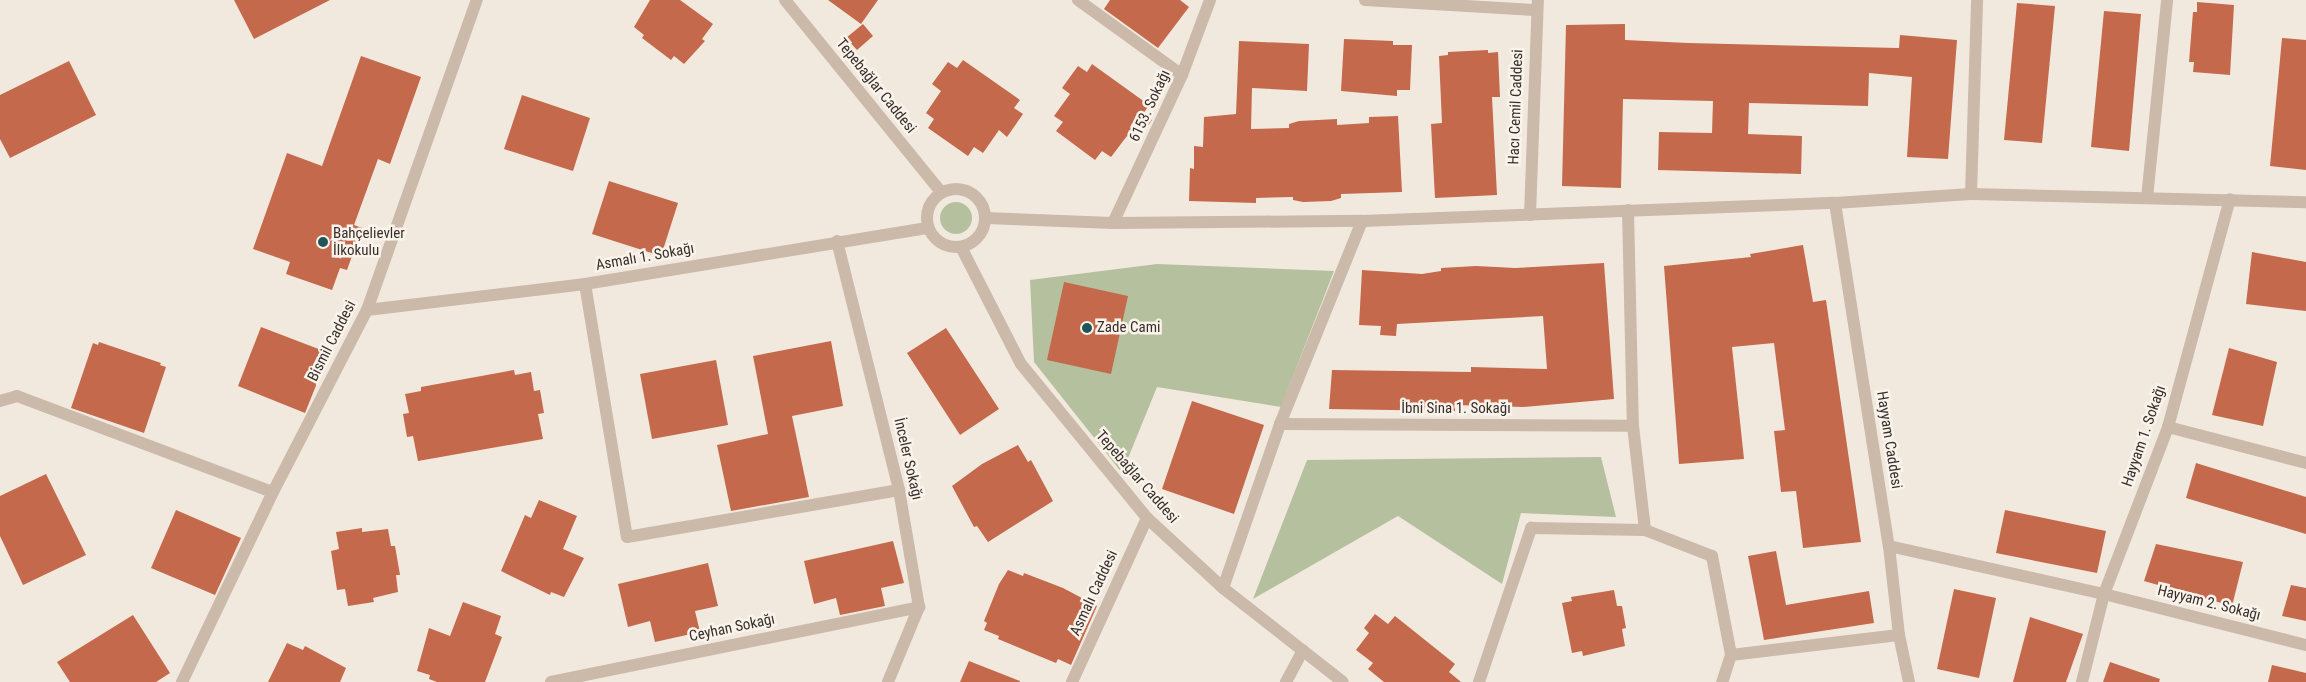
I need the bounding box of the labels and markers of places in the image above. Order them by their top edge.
place label: Bahçelievler İlkokulu [333,224,405,259]
marker: Bahçelievler İlkokulu [317,236,329,248]
place label: Zade Cami [1097,319,1160,337]
marker: Zade Cami [1081,322,1093,334]

